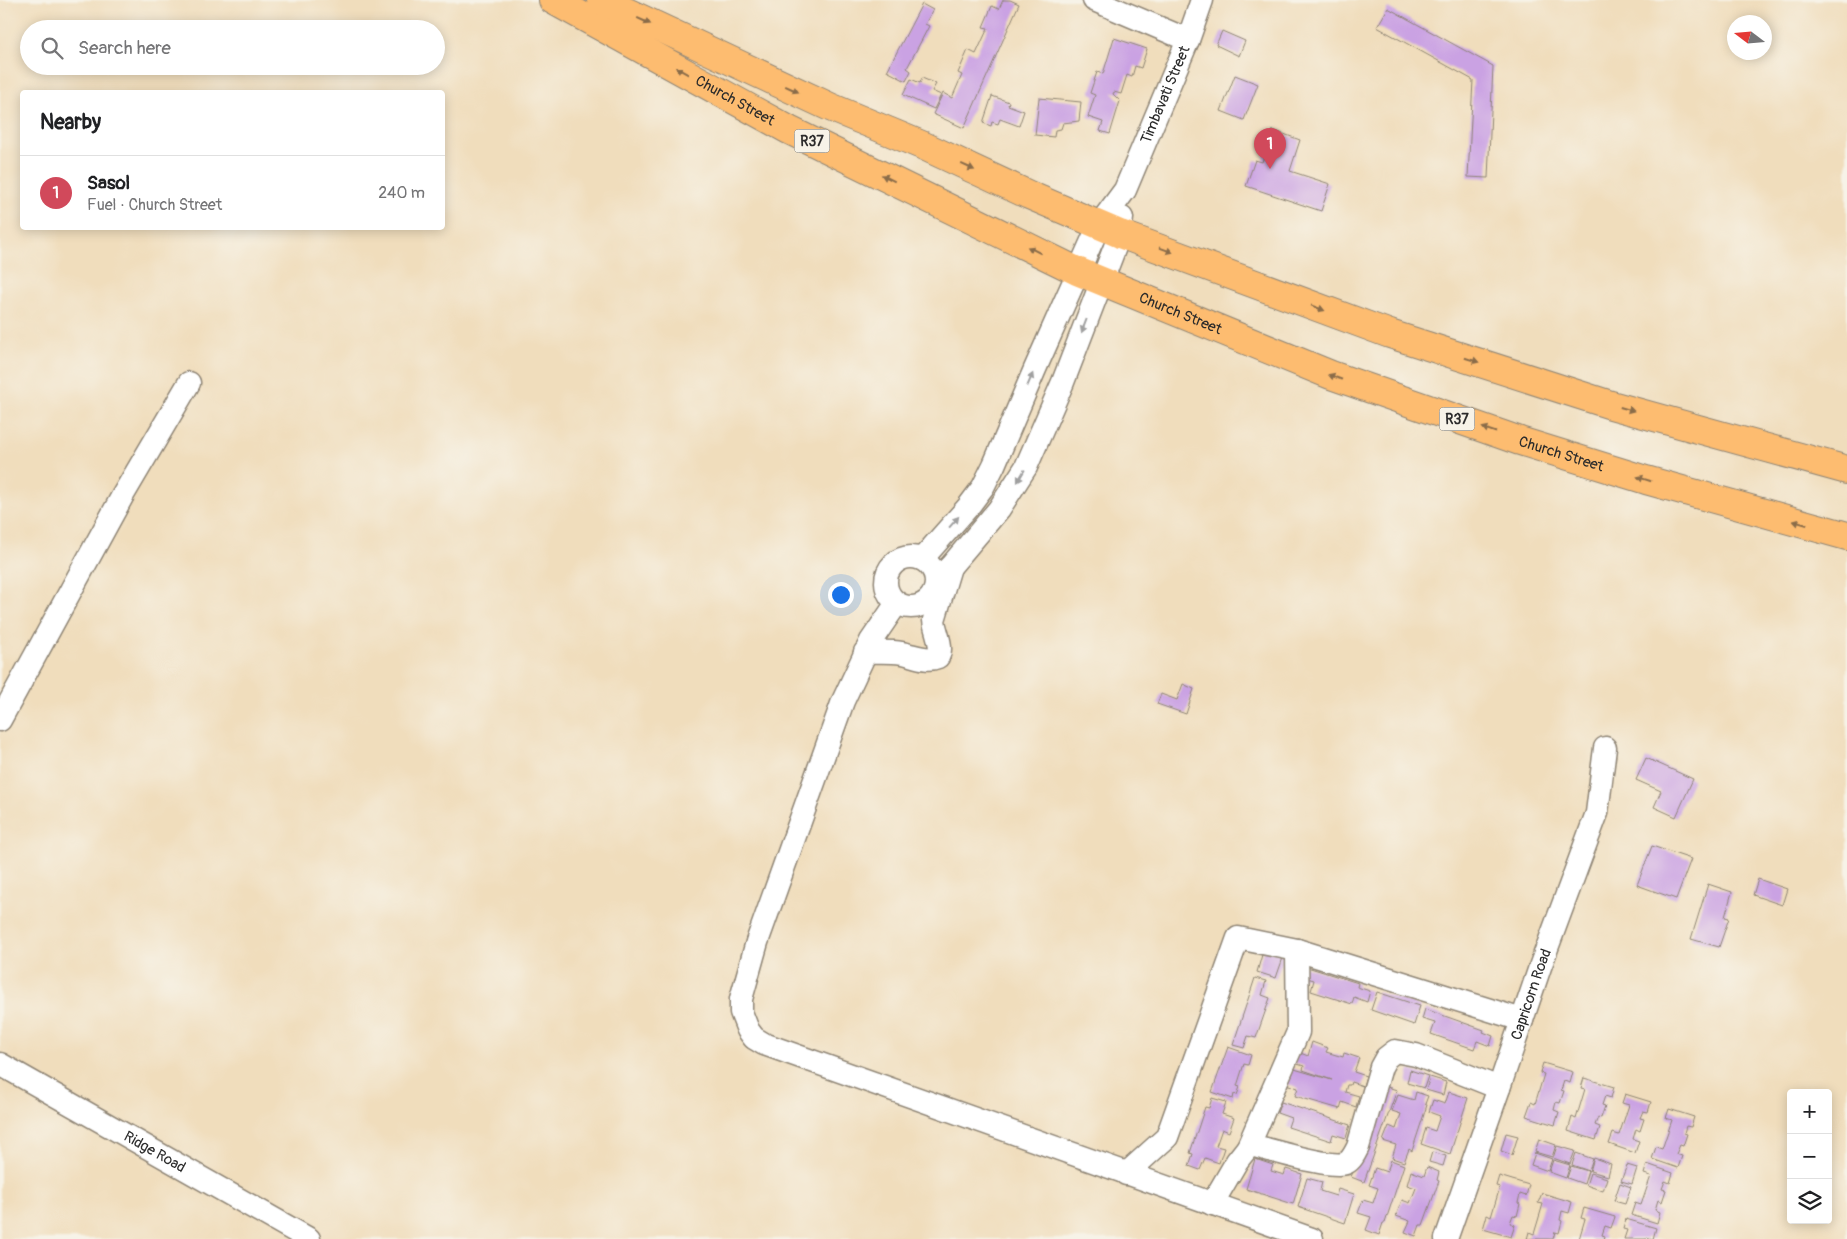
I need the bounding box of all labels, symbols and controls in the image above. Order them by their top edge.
north arrow [1727,15,1772,60]
one-way arrow [637,18,651,26]
search box [20,20,445,75]
icon: search [38,34,66,62]
text: Search here [78,36,171,60]
street label: Timbavati Street [1136,42,1194,146]
one-way arrow [675,66,688,75]
street label: Church Street [692,71,779,130]
one-way arrow [785,86,799,94]
text: Nearby [40,109,101,136]
pin: 1 [1254,128,1286,169]
road number: R37 [794,130,830,152]
one-way arrow [961,163,975,171]
text: Sasol [87,171,130,195]
one-way arrow [881,174,895,182]
text: 1 [53,183,59,203]
text: 240 m [378,183,425,203]
text: Fuel · Church Street [87,195,222,215]
one-way arrow [1026,246,1041,254]
one-way arrow [1159,247,1174,255]
street label: Church Street [1136,288,1226,339]
one-way arrow [1311,304,1326,312]
one-way arrow [1080,319,1087,334]
one-way arrow [1465,357,1480,365]
one-way arrow [1026,373,1034,387]
one-way arrow [1327,373,1342,381]
one-way arrow [1619,405,1635,413]
road number: R37 [1440,408,1474,430]
one-way arrow [1481,426,1496,433]
street label: Church Street [1517,432,1607,476]
one-way arrow [1017,469,1025,483]
one-way arrow [1636,474,1651,482]
one-way arrow [949,516,960,529]
one-way arrow [1792,519,1807,527]
your location [828,582,854,608]
street label: Capricorn Road [1506,946,1555,1042]
map controls [1787,1089,1832,1224]
button: + [1787,1089,1832,1134]
street label: Ridge Road [121,1127,189,1177]
button: − [1787,1134,1832,1179]
button: layers [1787,1179,1832,1224]

